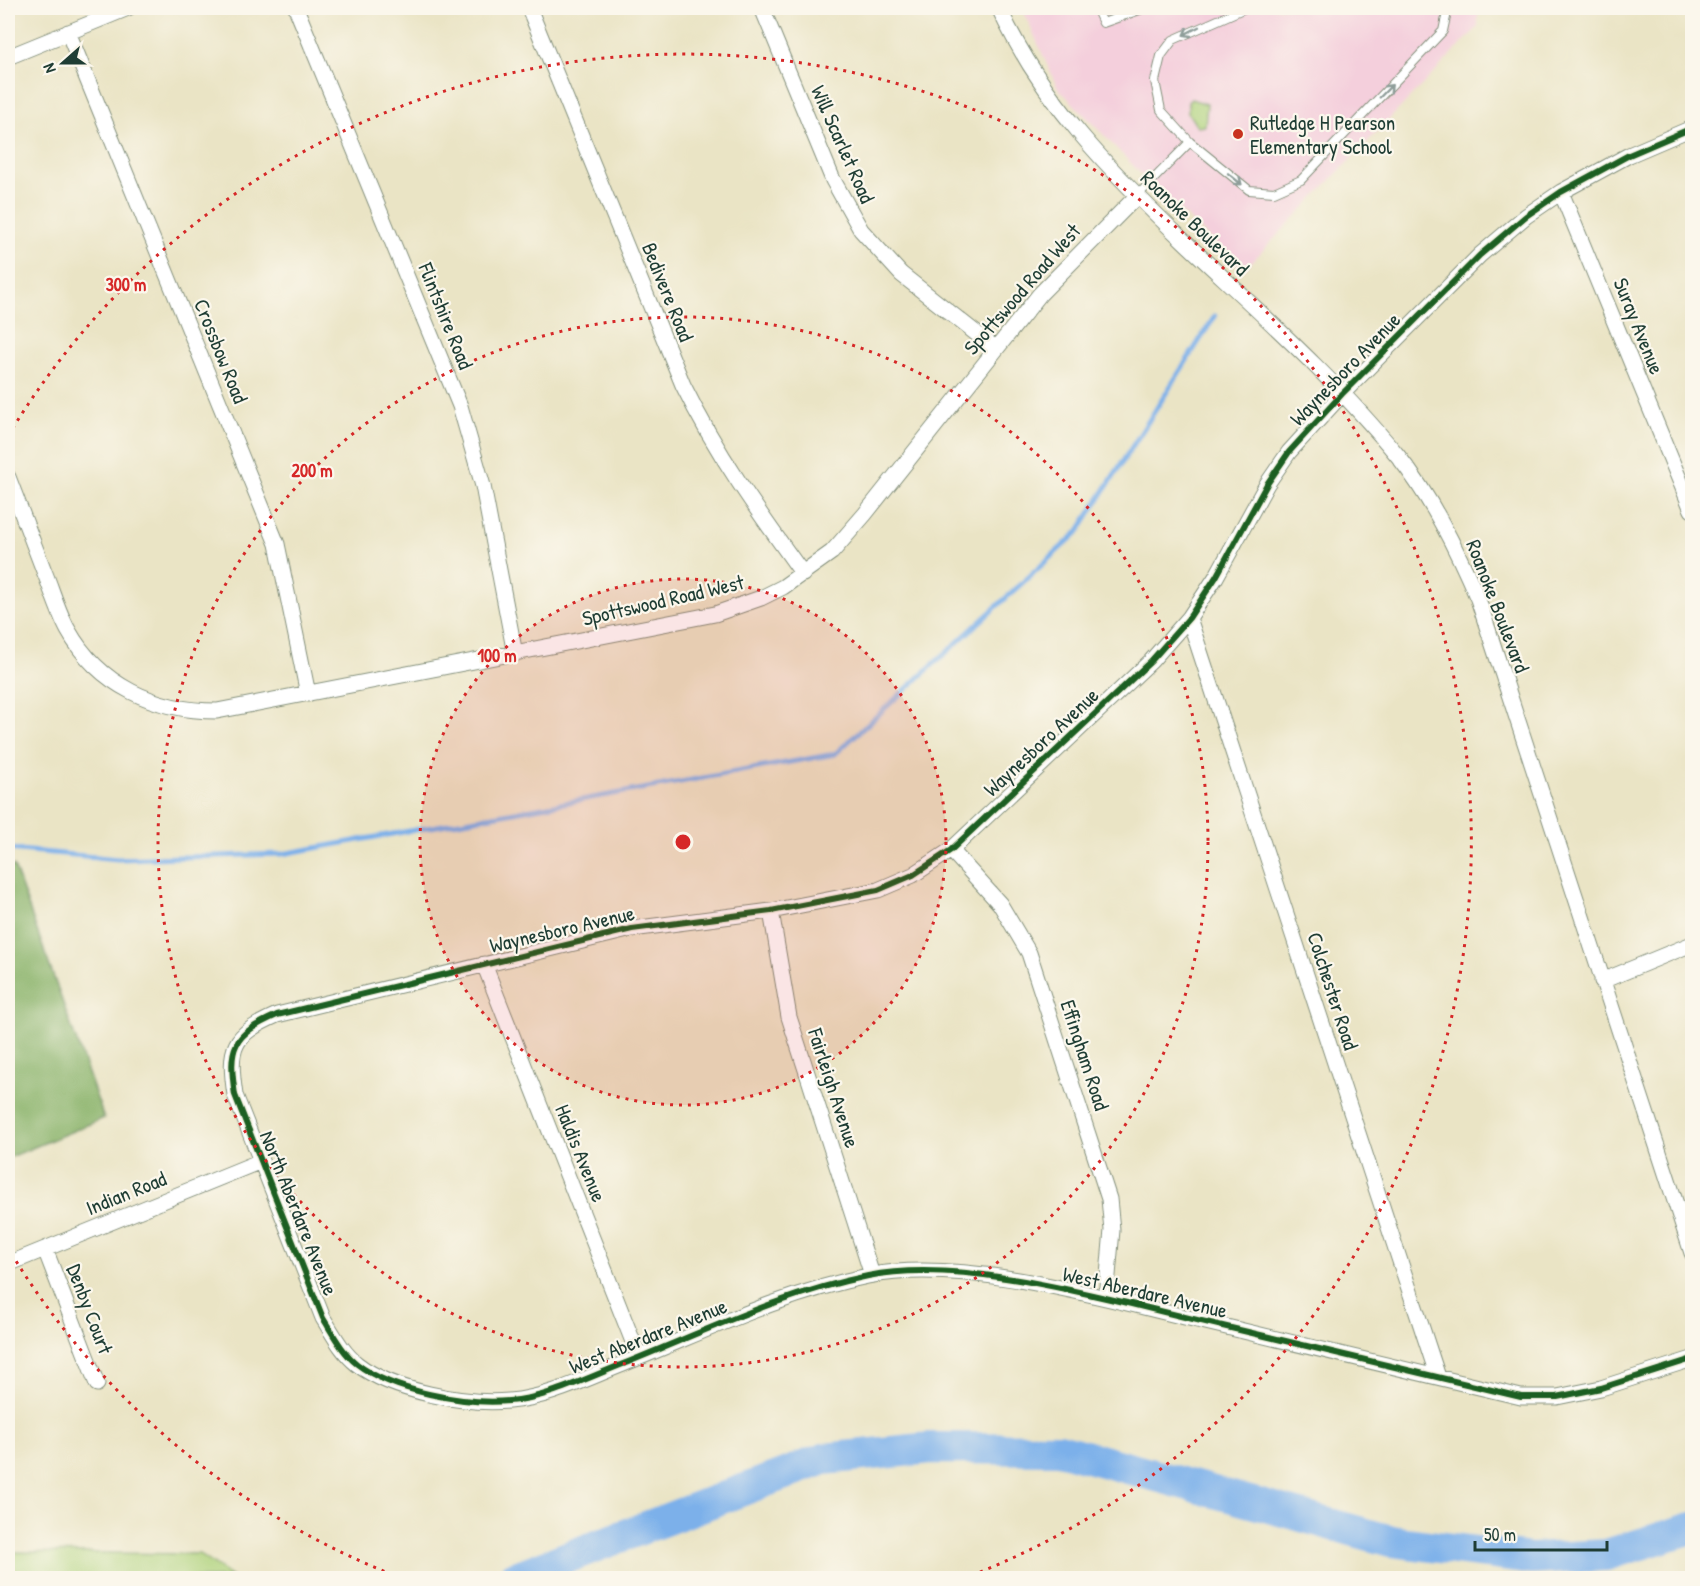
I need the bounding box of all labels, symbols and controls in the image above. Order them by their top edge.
one-way arrow [1183,25,1200,37]
north arrow [33,33,93,93]
text: N [37,60,61,76]
street label: Will Scarlet Road [804,81,882,207]
one-way arrow [1378,84,1392,99]
place label: Rutledge H Pearson Elementary School [1250,108,1395,161]
marker: Rutledge H Pearson Elementary School [1231,127,1245,141]
street label: Roanoke Boulevard [1134,164,1256,282]
one-way arrow [1227,173,1243,186]
street label: Spottswood Road West [957,217,1088,361]
street label: Bedivere Road [635,238,701,346]
street label: Flintshire Road [411,258,480,373]
text: 300 m [106,272,146,297]
street label: Suray Avenue [1607,274,1671,378]
street label: Crossbow Road [187,294,255,408]
street label: Waynesboro Avenue [1283,306,1407,432]
text: 200 m [292,458,332,483]
street label: Roanoke Boulevard [1459,535,1537,677]
street label: Spottswood Road West [579,567,747,633]
text: 100 m [477,643,517,668]
street label: Waynesboro Avenue [977,681,1105,803]
centre of rings [673,832,693,852]
street label: Waynesboro Avenue [487,898,637,960]
street label: Colchester Road [1300,929,1366,1053]
street label: Effingham Road [1054,996,1116,1114]
street label: Fairleigh Avenue [801,1024,867,1151]
street label: Haldis Avenue [548,1100,614,1206]
street label: North Aberdare Avenue [253,1126,345,1300]
street label: Indian Road [81,1164,171,1222]
street label: West Aberdare Avenue [1060,1259,1230,1325]
street label: Denby Court [60,1260,121,1359]
street label: West Aberdare Avenue [565,1291,731,1381]
scale bar [1475,1514,1607,1552]
text: 50 m [1484,1522,1516,1547]

